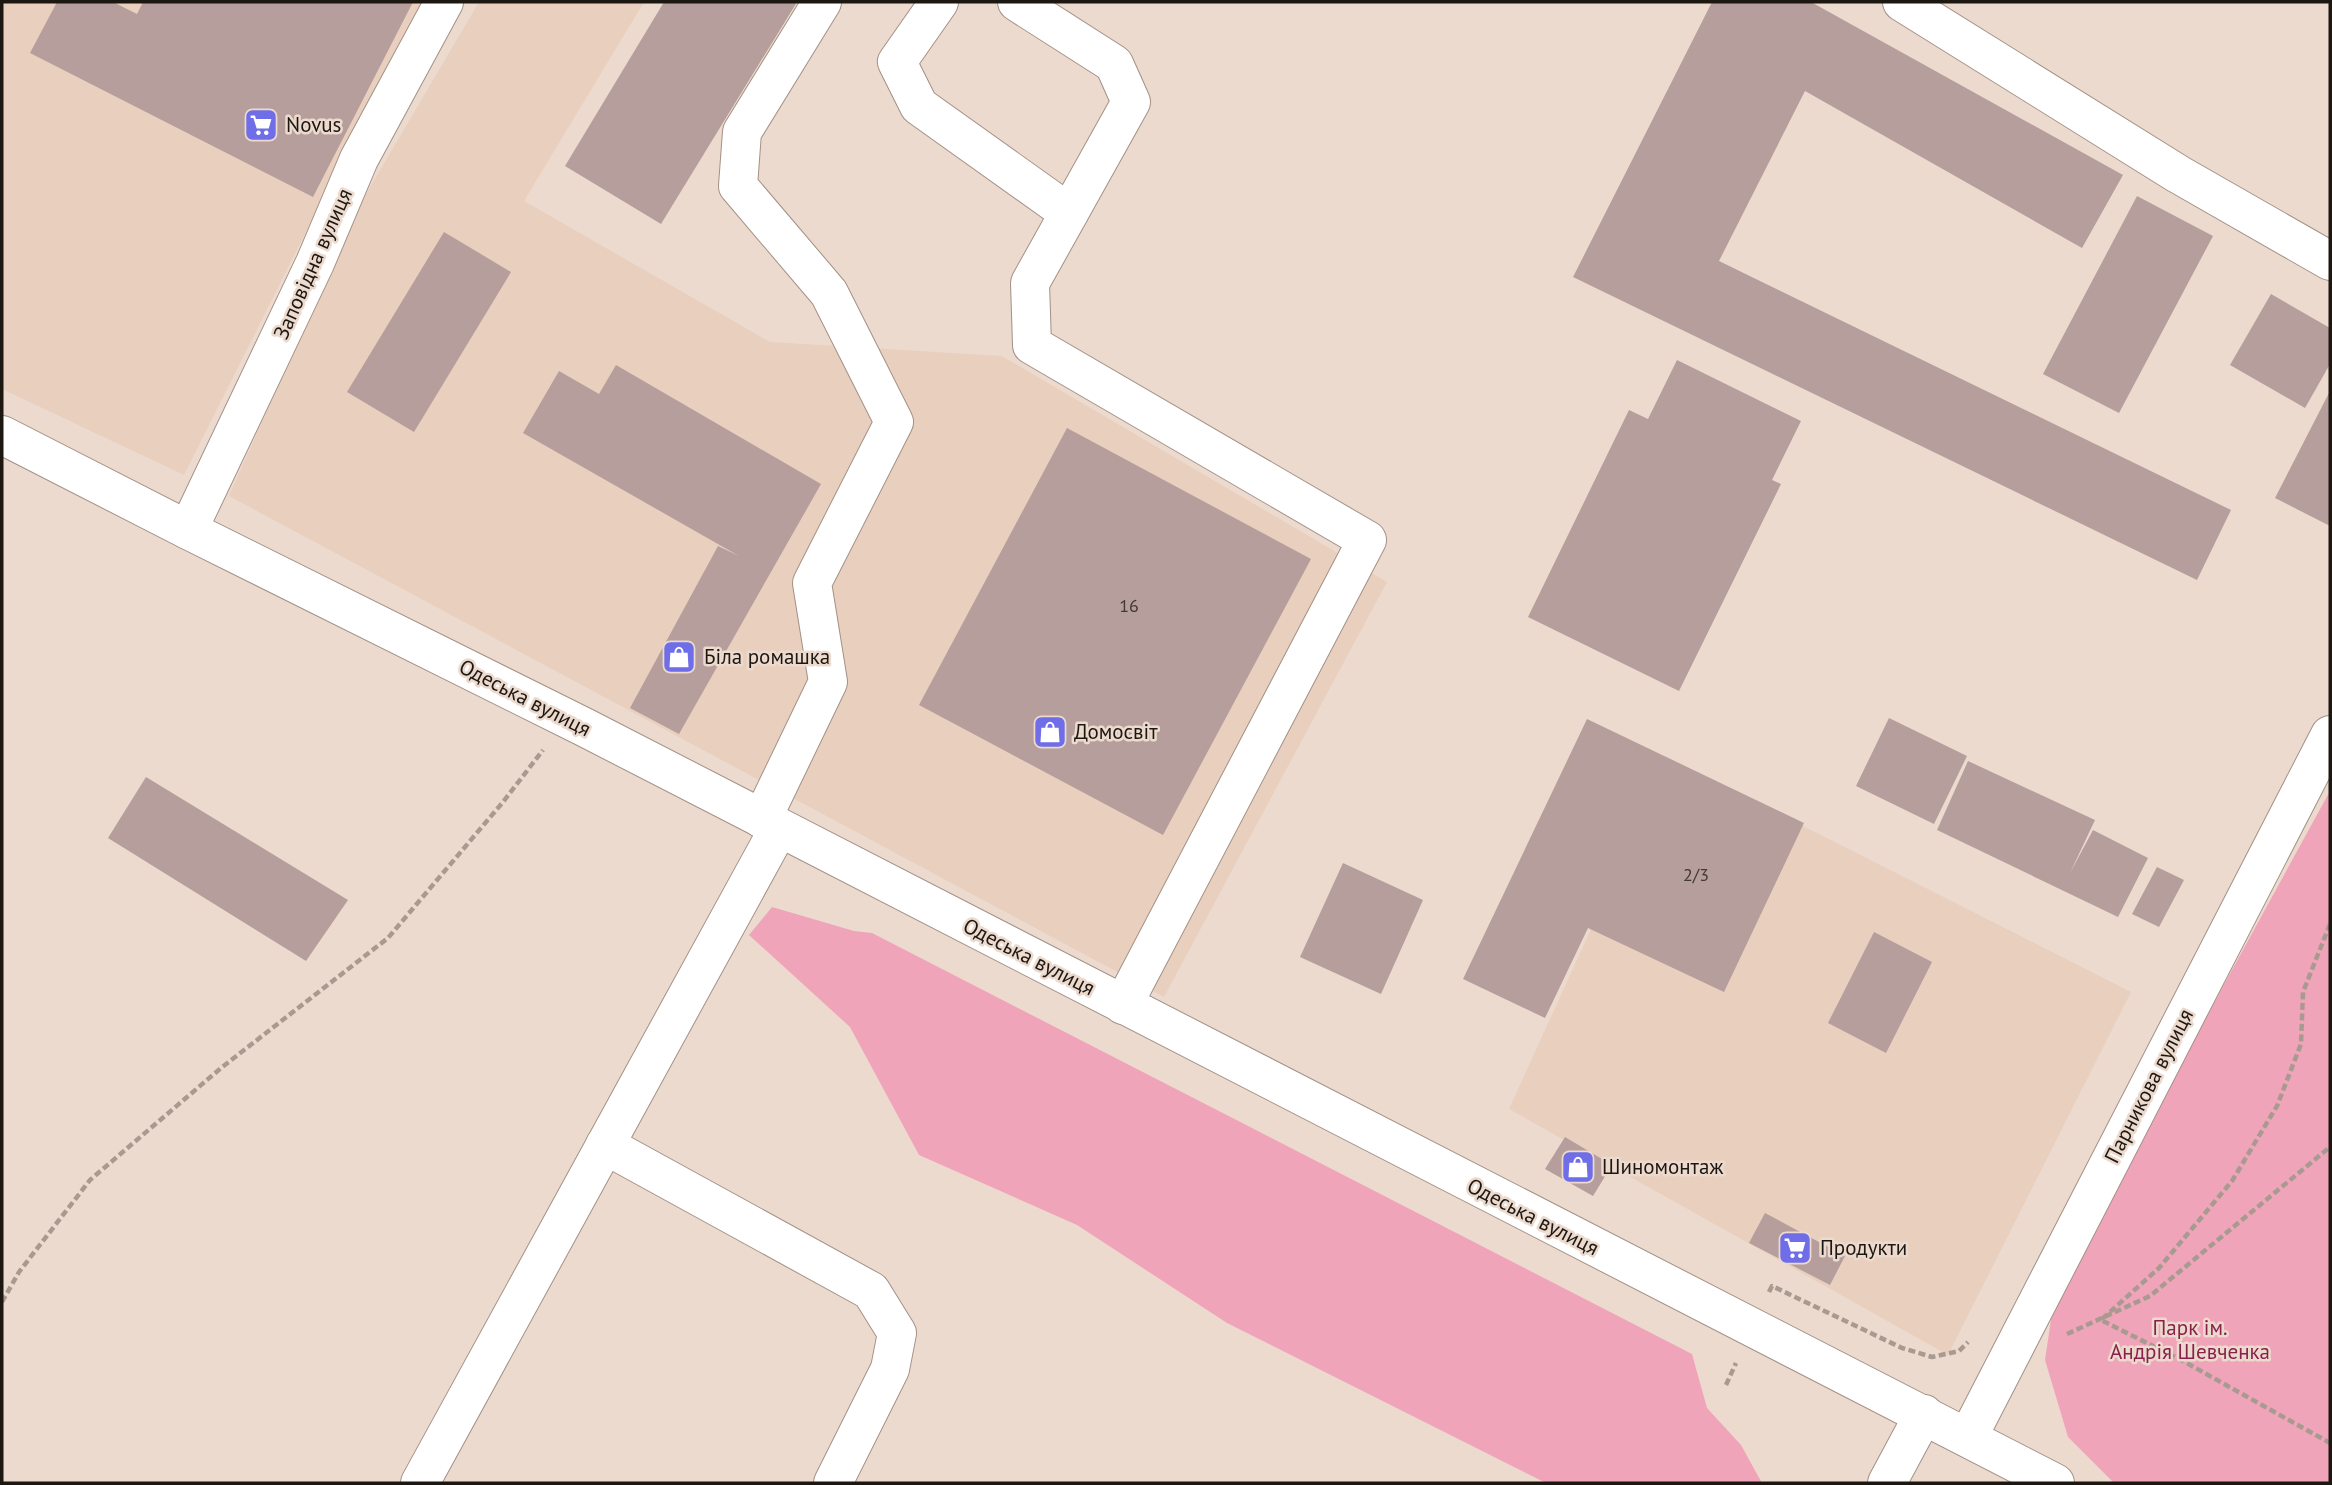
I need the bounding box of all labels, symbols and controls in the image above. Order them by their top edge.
supermarket icon: Novus [242,106,280,144]
place label: Novus [286,111,341,138]
street label: Заповідна вулиця [267,184,358,344]
house number: 16 [1119,594,1139,617]
shop icon: Біла ромашка [660,638,698,676]
place label: Біла ромашка [704,643,830,670]
street label: Одеська вулиця [455,653,596,742]
shop icon: Домосвіт [1031,713,1069,751]
place label: Домосвіт [1074,718,1158,745]
house number: 2/3 [1683,863,1709,886]
street label: Одеська вулиця [959,912,1100,1001]
street label: Парникова вулиця [2098,1004,2199,1167]
shop icon: Шиномонтаж [1559,1148,1597,1186]
place label: Шиномонтаж [1602,1153,1723,1180]
street label: Одеська вулиця [1463,1172,1604,1261]
supermarket icon: Продукти [1776,1229,1814,1267]
place label: Продукти [1820,1234,1907,1261]
park label: Парк ім. Андрія Шевченка [2110,1314,2270,1365]

